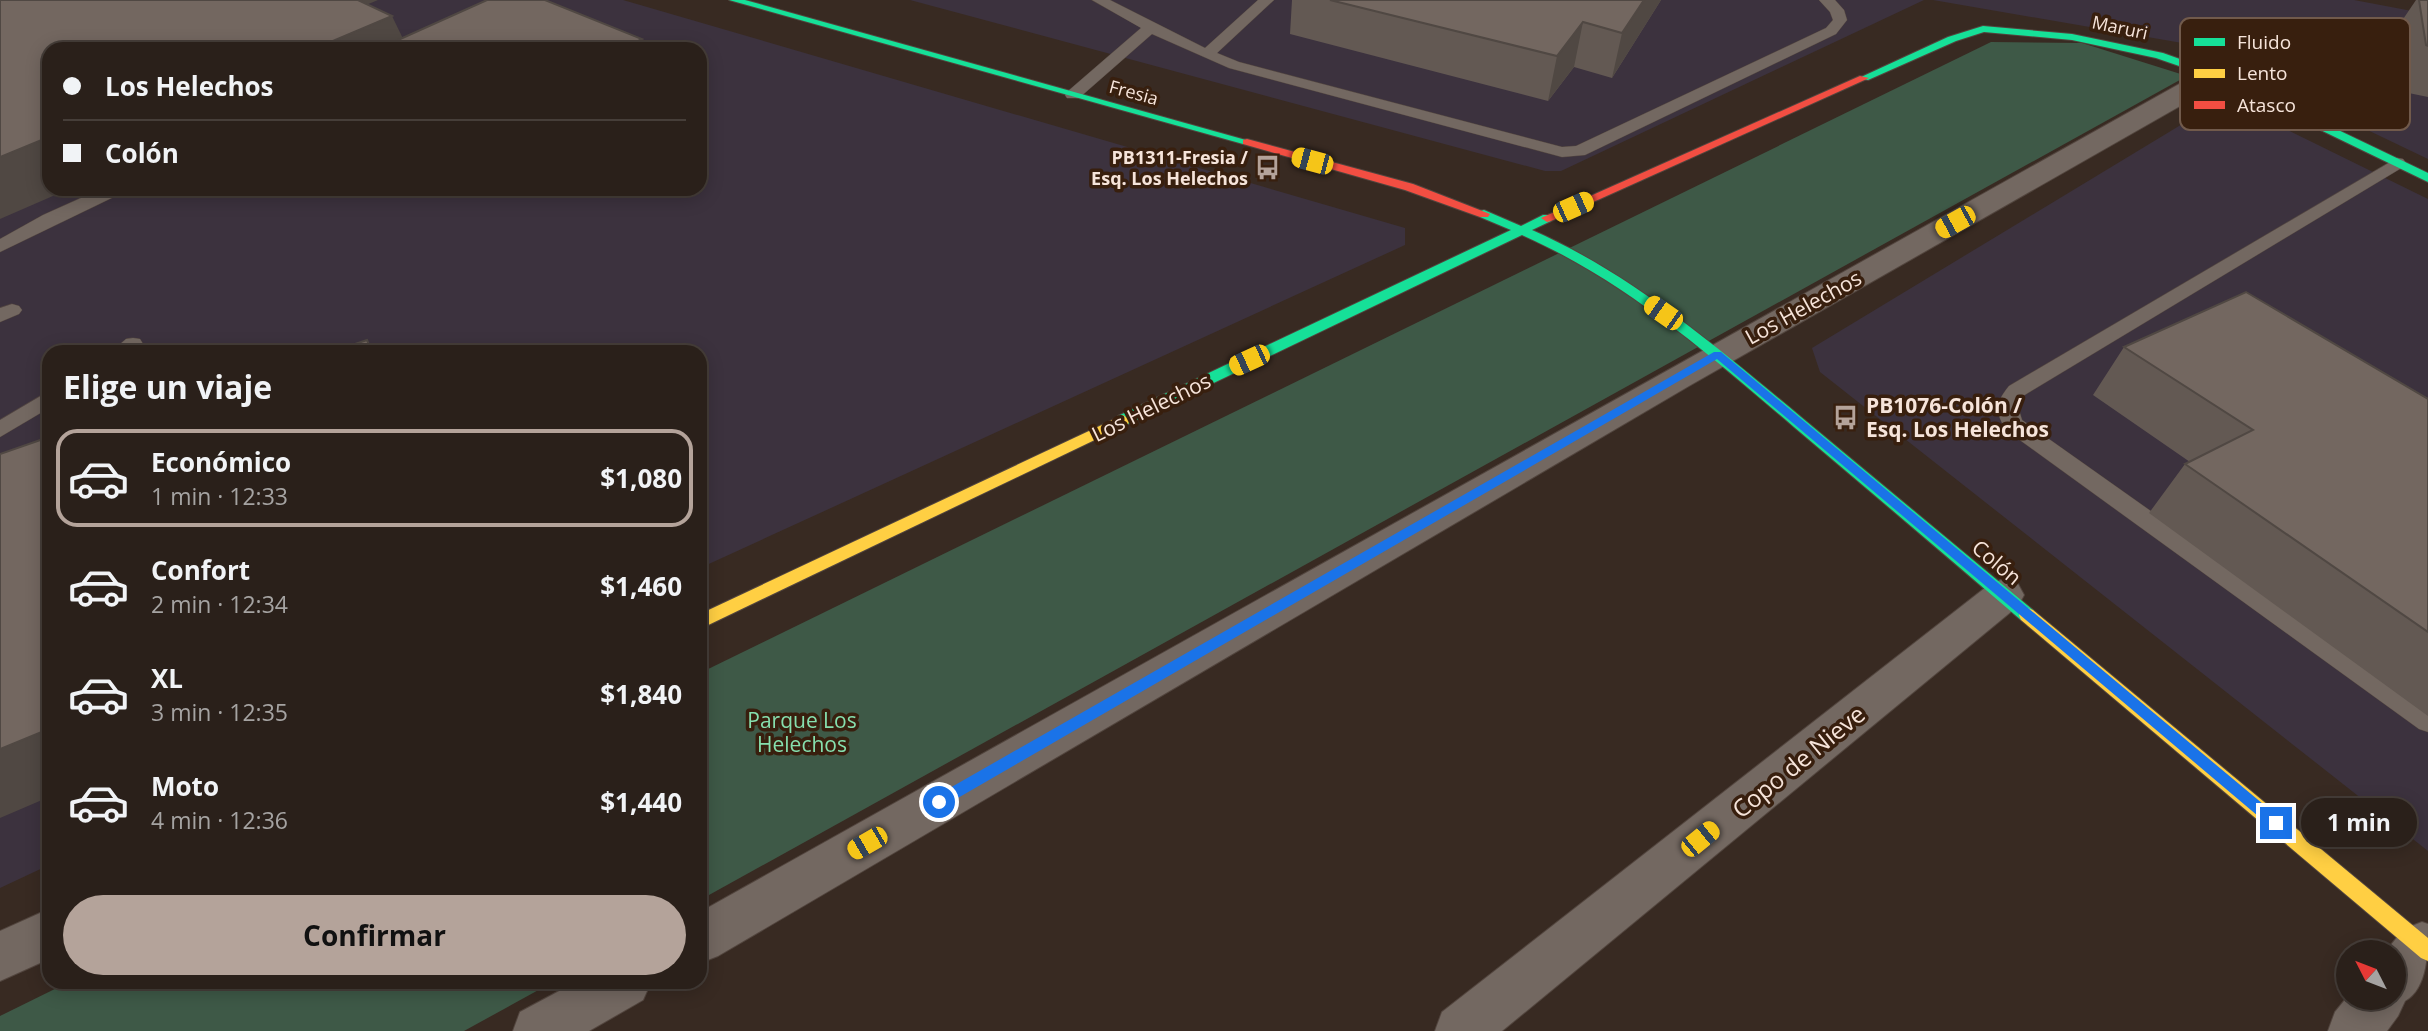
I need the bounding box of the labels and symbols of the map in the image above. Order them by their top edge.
street label: Maruri [2090,9,2150,45]
legend [2180,18,2410,130]
text: Fluido [2237,29,2291,55]
text: Lento [2237,60,2287,86]
street label: Fresia [1107,74,1161,110]
text: Atasco [2237,92,2296,118]
place label: PB1311-Fresia / Esq. Los Helechos [1091,145,1249,190]
car [1289,145,1336,177]
bus stop icon: PB1311-Fresia / Esq. Los Helechos [1254,153,1282,181]
car [1550,189,1597,225]
car [1932,203,1979,241]
street label: Los Helechos [1740,263,1866,351]
car [1640,292,1687,334]
car [1226,342,1273,378]
street label: Los Helechos [1087,366,1215,448]
place label: PB1076-Colón / Esq. Los Helechos [1866,391,2049,443]
bus stop icon: PB1076-Colón / Esq. Los Helechos [1832,403,1860,431]
street label: Colón [1966,533,2028,591]
street label: Copo de Nieve [1725,697,1871,825]
park label: Parque Los Helechos [747,706,857,758]
route start [923,786,955,818]
callout: 1 min [2300,798,2416,848]
route end [2260,807,2292,839]
car [1678,818,1723,860]
car [844,823,891,863]
north arrow [2336,940,2406,1010]

